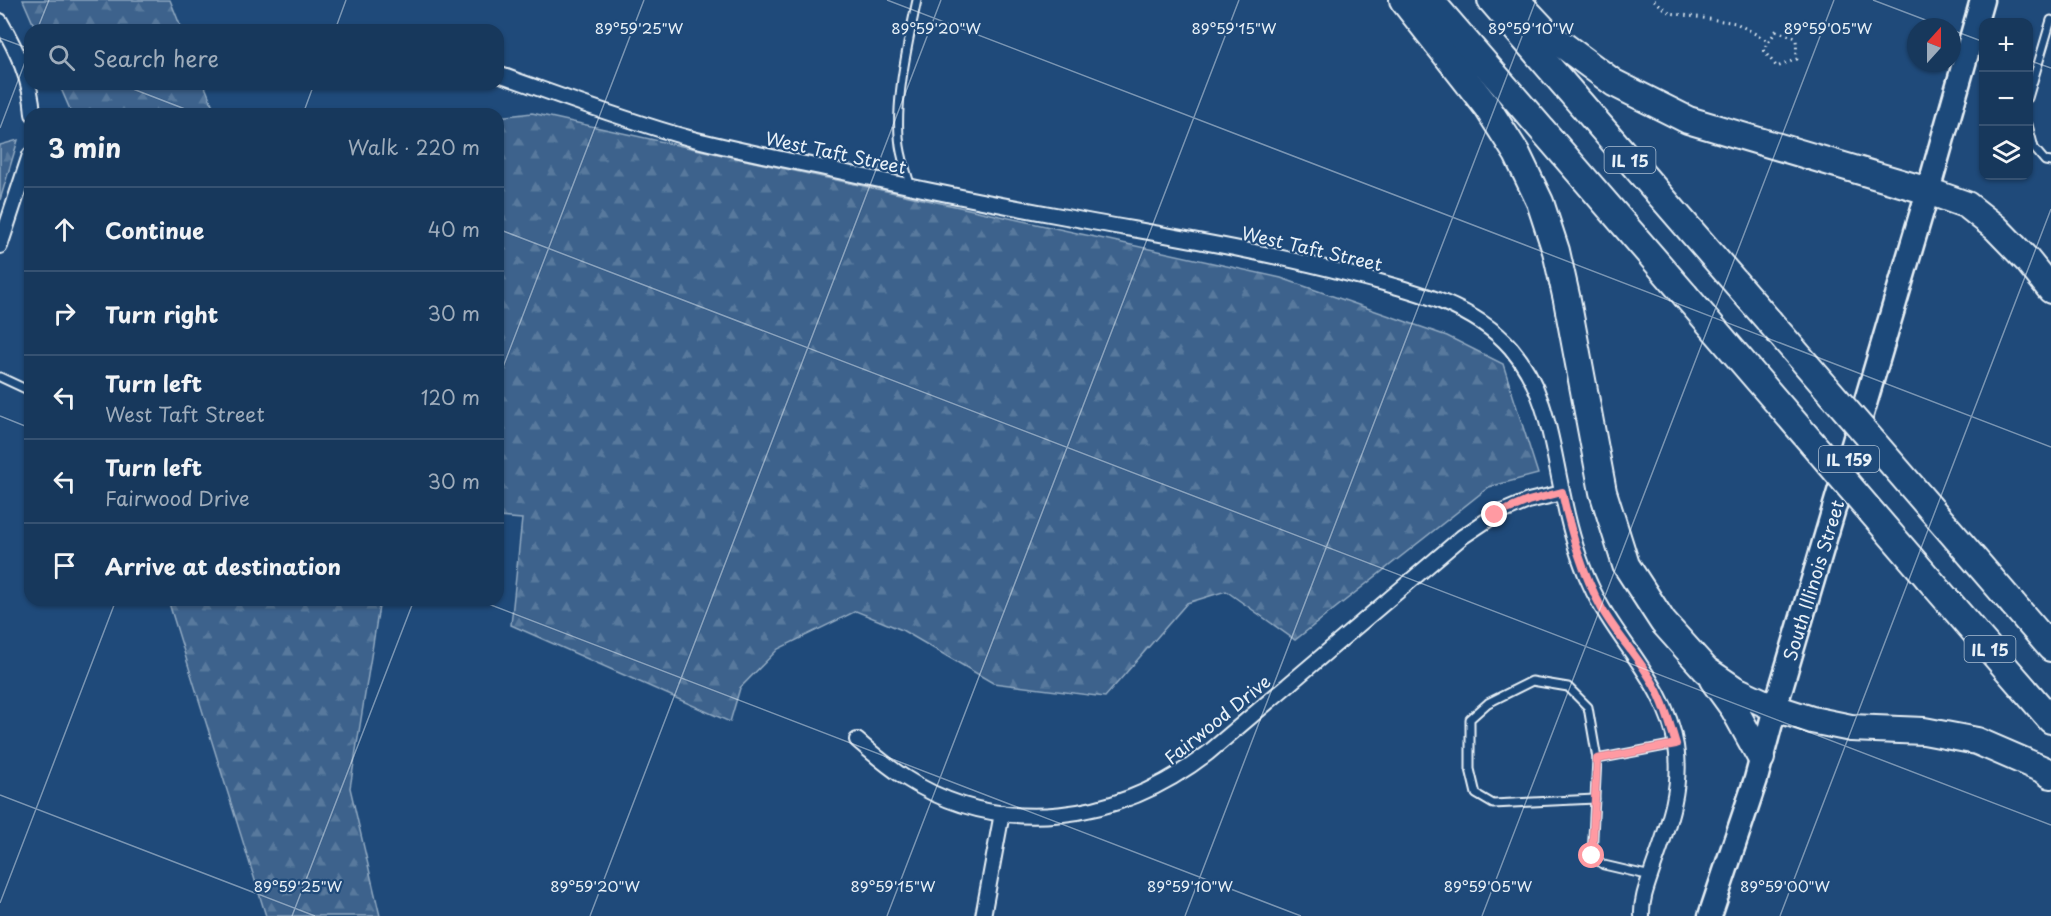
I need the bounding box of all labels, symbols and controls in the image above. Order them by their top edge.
text: 89°59'25"W [595,16,684,39]
text: 89°59'20"W [891,16,981,39]
text: 89°59'15"W [1192,16,1277,39]
text: 89°59'10"W [1488,16,1575,39]
text: 89°59'05"W [1784,16,1873,39]
north arrow [1907,18,1961,72]
map controls [1979,18,2033,180]
button: + [1979,18,2033,72]
search box [24,24,504,90]
icon: search [45,41,78,74]
text: Search here [93,41,219,74]
button: − [1979,72,2033,126]
street label: West Taft Street [763,124,909,180]
button: layers [1979,126,2033,180]
text: 3 min [48,128,121,167]
text: Walk · 220 m [348,132,480,162]
road number: IL 15 [1604,147,1656,173]
icon: ahead [48,213,81,246]
text: Continue [105,213,204,246]
text: 40 m [428,214,480,244]
street label: West Taft Street [1239,219,1385,277]
icon: right [48,297,81,330]
text: Turn right [105,297,218,330]
text: 30 m [427,298,480,328]
text: Turn left [105,366,202,399]
icon: left [48,381,81,414]
text: 120 m [421,382,480,412]
text: West Taft Street [105,399,265,429]
road number: IL 159 [1819,446,1879,472]
text: Turn left [105,450,202,483]
icon: left [48,465,81,498]
text: 30 m [427,466,480,496]
text: Fairwood Drive [105,483,250,513]
street label: South Illinois Street [1776,496,1850,664]
route end [1481,501,1507,527]
icon: arrive [48,549,81,582]
text: Arrive at destination [105,549,341,582]
road number: IL 15 [1964,636,2016,662]
street label: Fairwood Drive [1158,668,1276,770]
route start [1578,842,1604,868]
text: 89°59'25"W [254,874,343,897]
text: 89°59'20"W [550,874,640,897]
text: 89°59'15"W [851,874,936,897]
text: 89°59'10"W [1147,874,1234,897]
text: 89°59'05"W [1444,874,1533,897]
text: 89°59'00"W [1740,874,1831,897]

